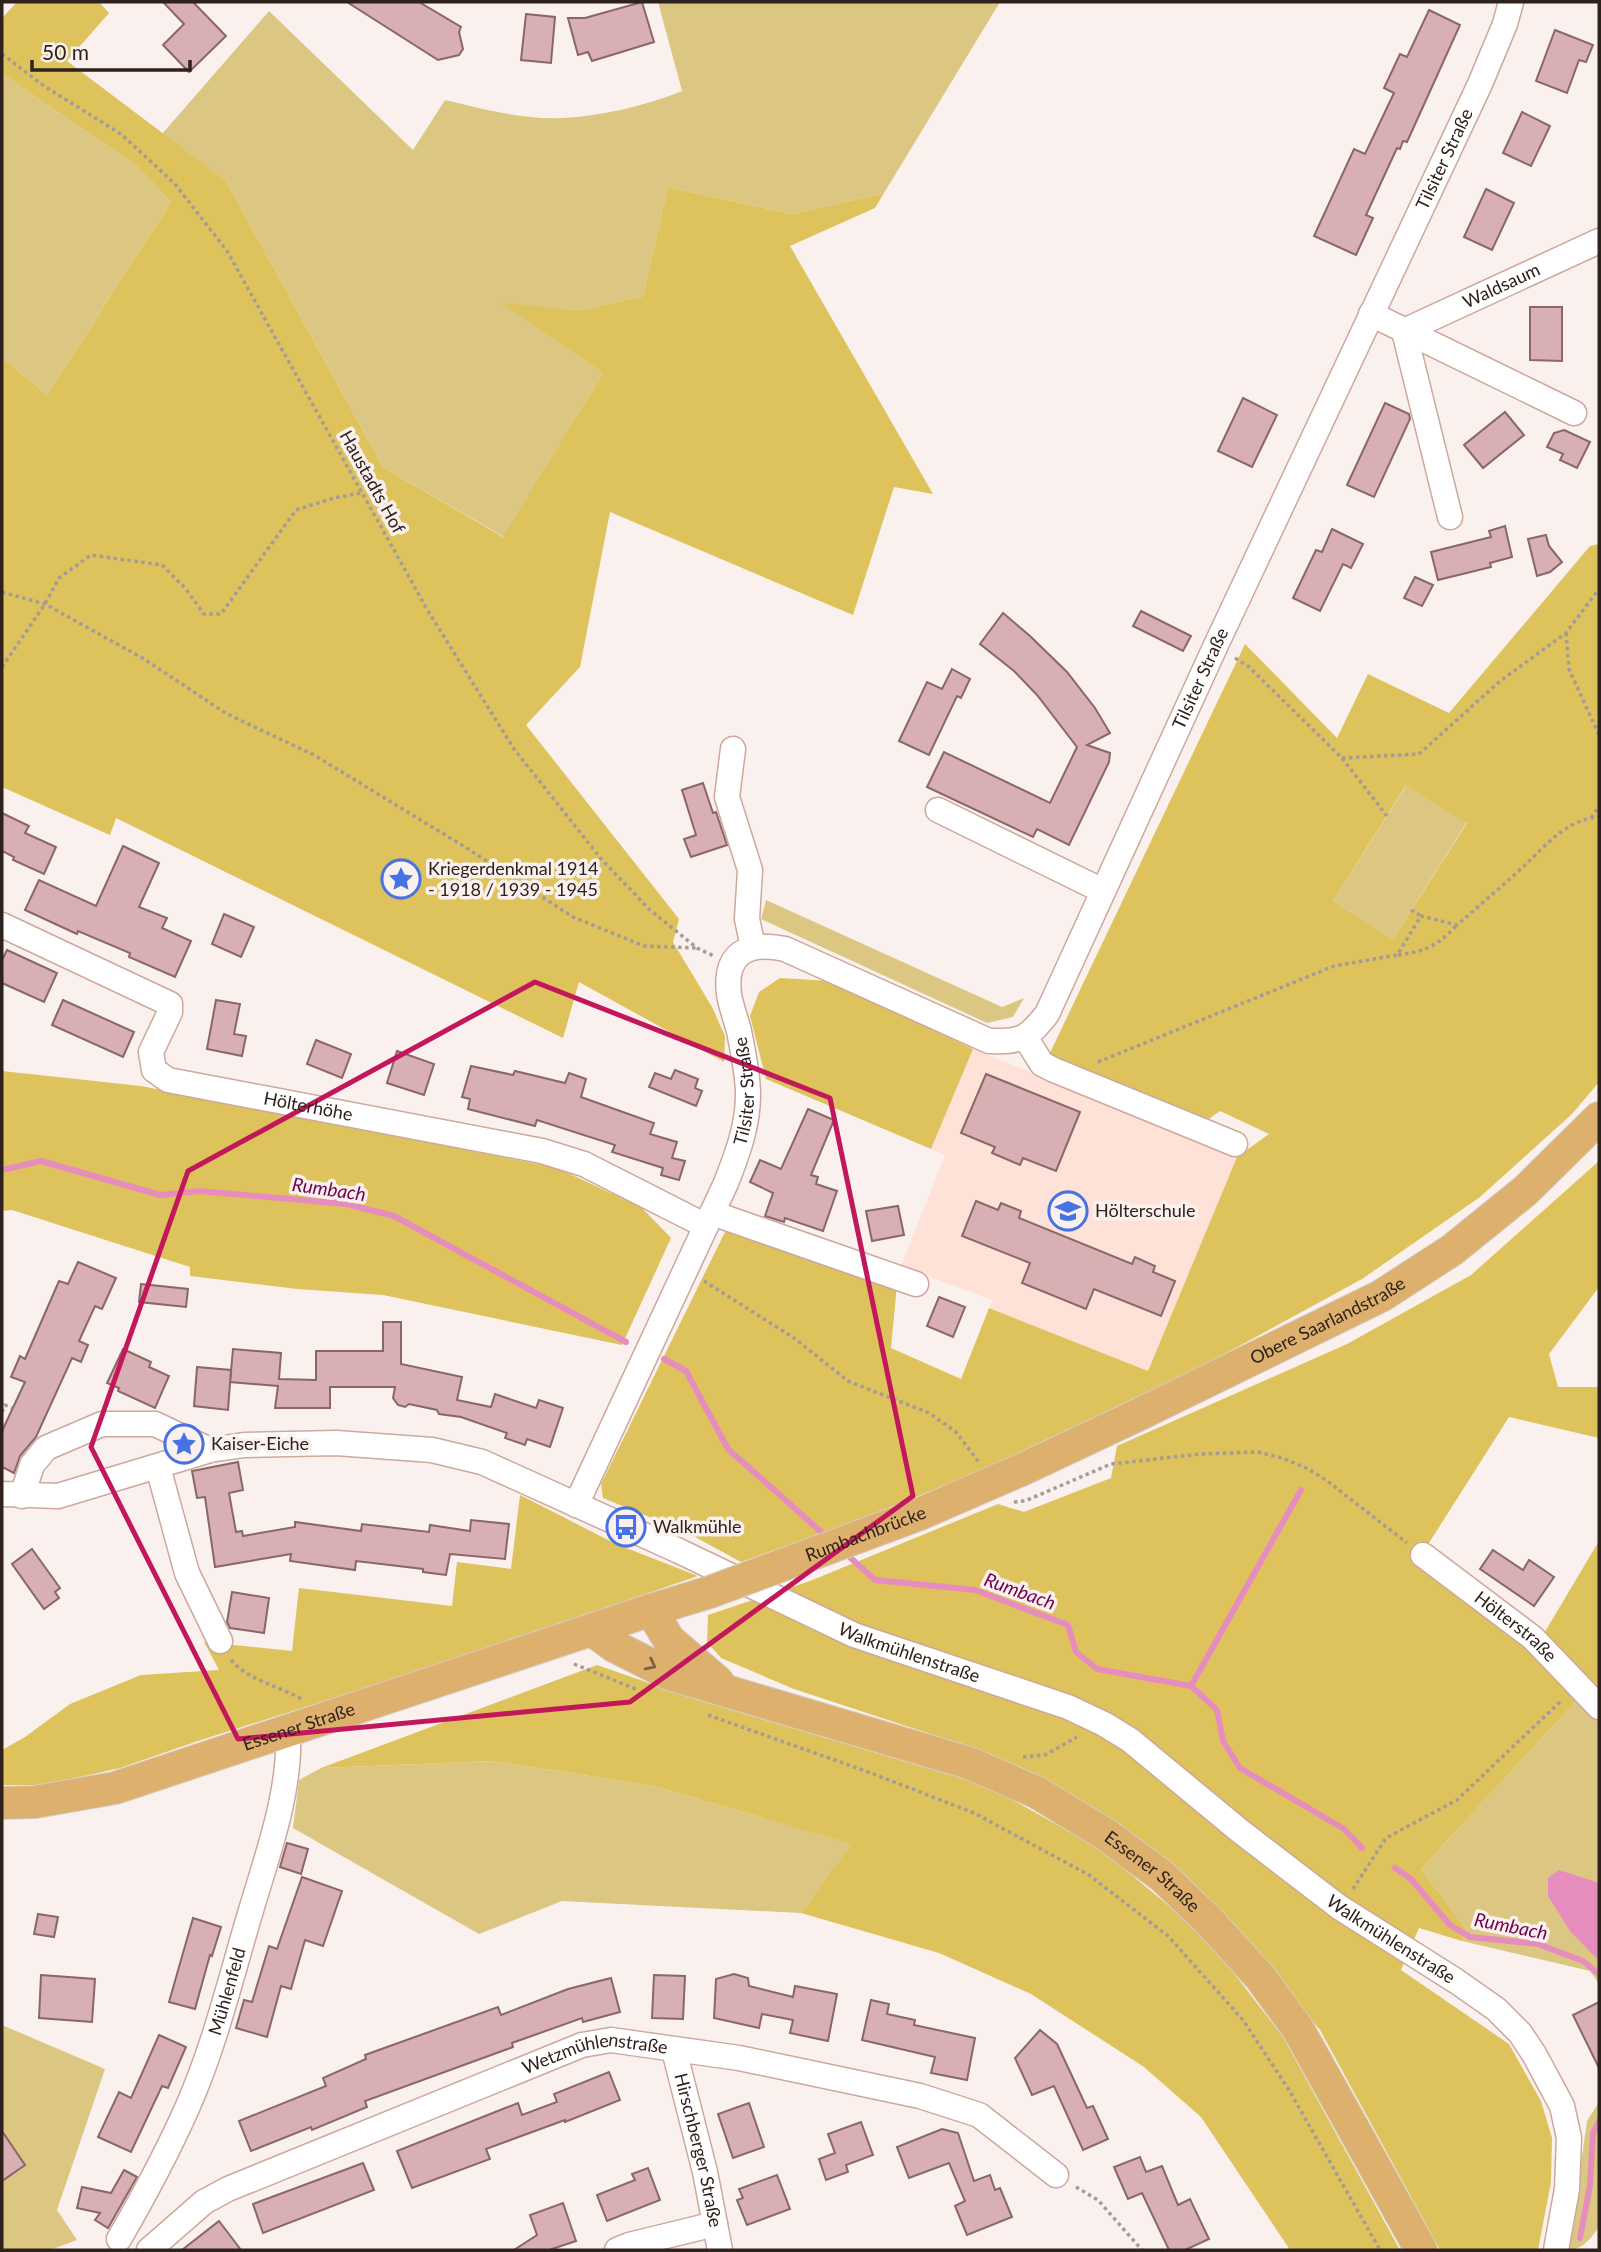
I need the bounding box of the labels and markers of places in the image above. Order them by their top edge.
place label: Kriegerdenkmal 1914 - 1918 / 1939 - 1945 [428,857,598,900]
place icon: Kriegerdenkmal 1914 - 1918 / 1939 - 1945 [380,858,422,900]
school or university icon: Hölterschule [1047,1190,1089,1232]
place label: Hölterschule [1095,1199,1196,1221]
place icon: Kaiser-Eiche [163,1423,205,1465]
place label: Kaiser-Eiche [211,1432,309,1454]
bus stop icon: Walkmühle [605,1506,647,1548]
place label: Walkmühle [653,1515,742,1537]

